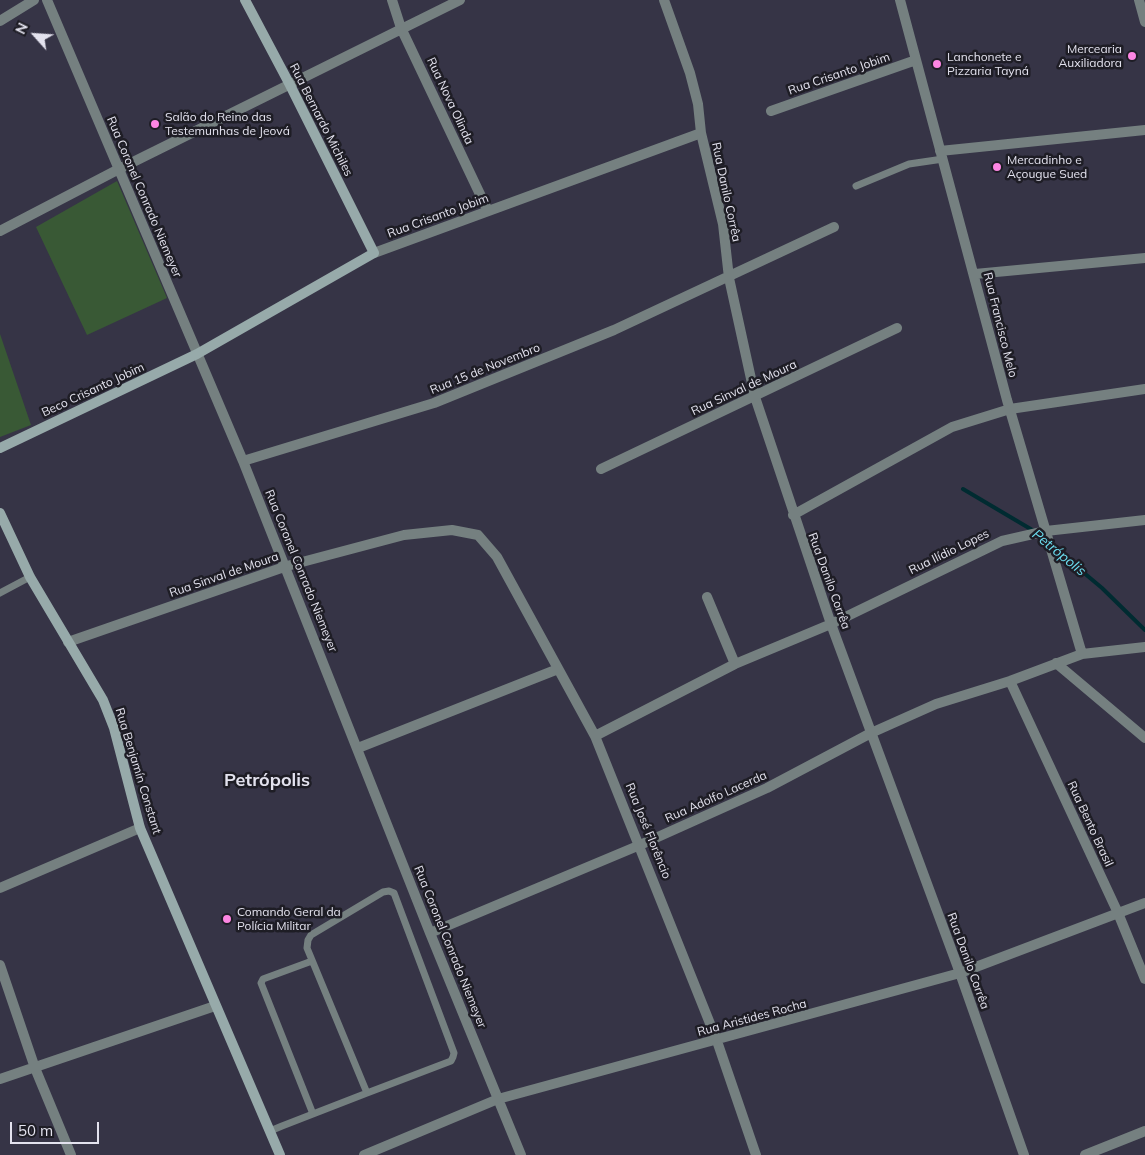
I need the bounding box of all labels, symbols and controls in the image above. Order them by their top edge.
north arrow [10,10,60,60]
text: N [11,20,32,37]
place label: Mercearia Auxiliadora [1059,42,1122,70]
street label: Rua Crisanto Jobim [786,50,892,98]
place label: Lanchonete e Pizzaria Tayná [947,50,1029,78]
marker: Mercearia Auxiliadora [1126,50,1138,62]
street label: Rua Nova Olinda [424,55,476,147]
marker: Lanchonete e Pizzaria Tayná [931,58,943,70]
street label: Rua Bernardo Michiles [286,61,356,179]
place label: Salão do Reino das Testemunhas de Jeová [165,110,290,138]
street label: Rua Coronel Conrado Niemeyer [103,114,185,280]
marker: Salão do Reino das Testemunhas de Jeová [149,118,161,130]
street label: Rua Danilo Corrêa [708,141,744,243]
place label: Mercadinho e Açougue Sued [1007,153,1087,181]
marker: Mercadinho e Açougue Sued [991,161,1003,173]
street label: Rua Crisanto Jobim [385,191,491,241]
street label: Rua Francisco Melo [980,271,1020,379]
street label: Rua 15 de Novembro [428,340,542,398]
street label: Rua Sinval de Moura [689,357,799,419]
street label: Beco Crisanto Jobim [39,360,147,420]
street label: Rua Coronel Conrado Niemeyer [262,488,340,654]
street label: Rua Ilídio Lopes [907,526,991,578]
water label: Petrópolis [1029,526,1089,580]
street label: Rua Danilo Corrêa [805,531,853,631]
street label: Rua Sinval de Moura [167,550,281,600]
street label: Rua Benjamín Constant [112,706,164,836]
street label: Rua Adolfo Lacerda [663,768,769,826]
district label: Petrópolis [224,770,310,792]
street label: Rua Bento Brasil [1064,779,1116,869]
street label: Rua José Florêncio [622,781,674,881]
street label: Rua Coronel Conrado Niemeyer [411,864,489,1030]
place label: Comando Geral da Polícia Militar [237,905,341,933]
street label: Rua Danilo Corrêa [944,911,992,1011]
marker: Comando Geral da Polícia Militar [221,913,233,925]
street label: Rua Aristides Rocha [696,996,808,1040]
scale bar [12,1112,101,1144]
text: 50 m [18,1121,53,1140]

